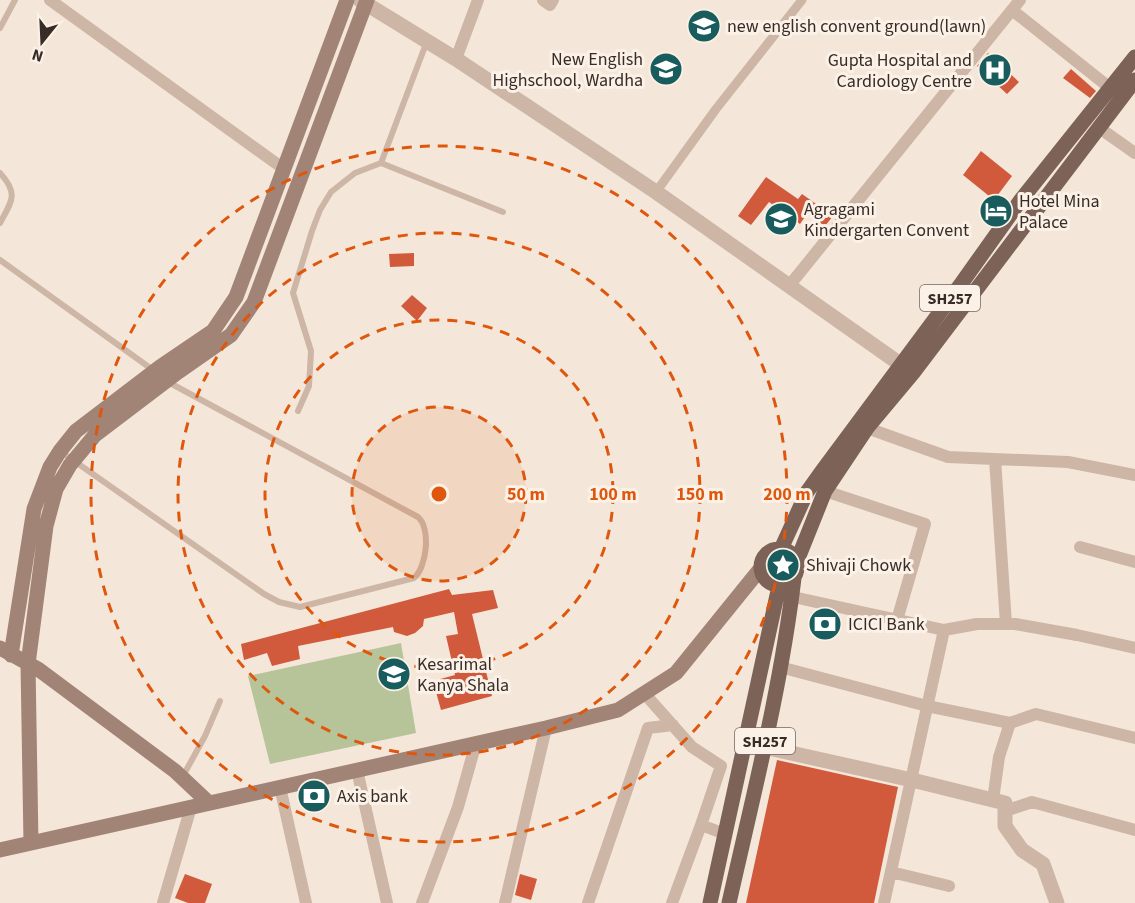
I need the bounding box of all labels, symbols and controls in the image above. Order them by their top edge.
school or university icon: new english convent ground(lawn) [686,8,722,44]
north arrow [12,12,72,72]
place label: new english convent ground(lawn) [727,14,986,39]
text: N [29,43,46,67]
place label: New English Highschool, Wardha [492,47,643,93]
place label: Gupta Hospital and Cardiology Centre [828,48,972,94]
school or university icon: New English Highschool, Wardha [648,51,684,87]
hospital icon: Gupta Hospital and Cardiology Centre [977,52,1013,88]
place label: Hotel Mina Palace [1019,189,1100,235]
hotel icon: Hotel Mina Palace [978,193,1014,229]
place label: Agragami Kindergarten Convent [804,197,969,243]
school or university icon: Agragami Kindergarten Convent [763,201,799,237]
road number: SH257 [920,285,980,311]
text: 50 m [507,482,545,507]
text: 100 m [589,482,637,507]
text: 150 m [676,482,724,507]
text: 200 m [763,482,811,507]
centre of rings [429,484,449,504]
place icon: Shivaji Chowk [765,547,801,583]
place label: Shivaji Chowk [806,553,911,578]
bank icon: ICICI Bank [807,606,843,642]
place label: ICICI Bank [848,612,925,637]
place label: Kesarimal Kanya Shala [417,652,509,698]
school or university icon: Kesarimal Kanya Shala [376,656,412,692]
road number: SH257 [735,728,795,754]
bank icon: Axis bank [296,778,332,814]
place label: Axis bank [337,784,408,809]

